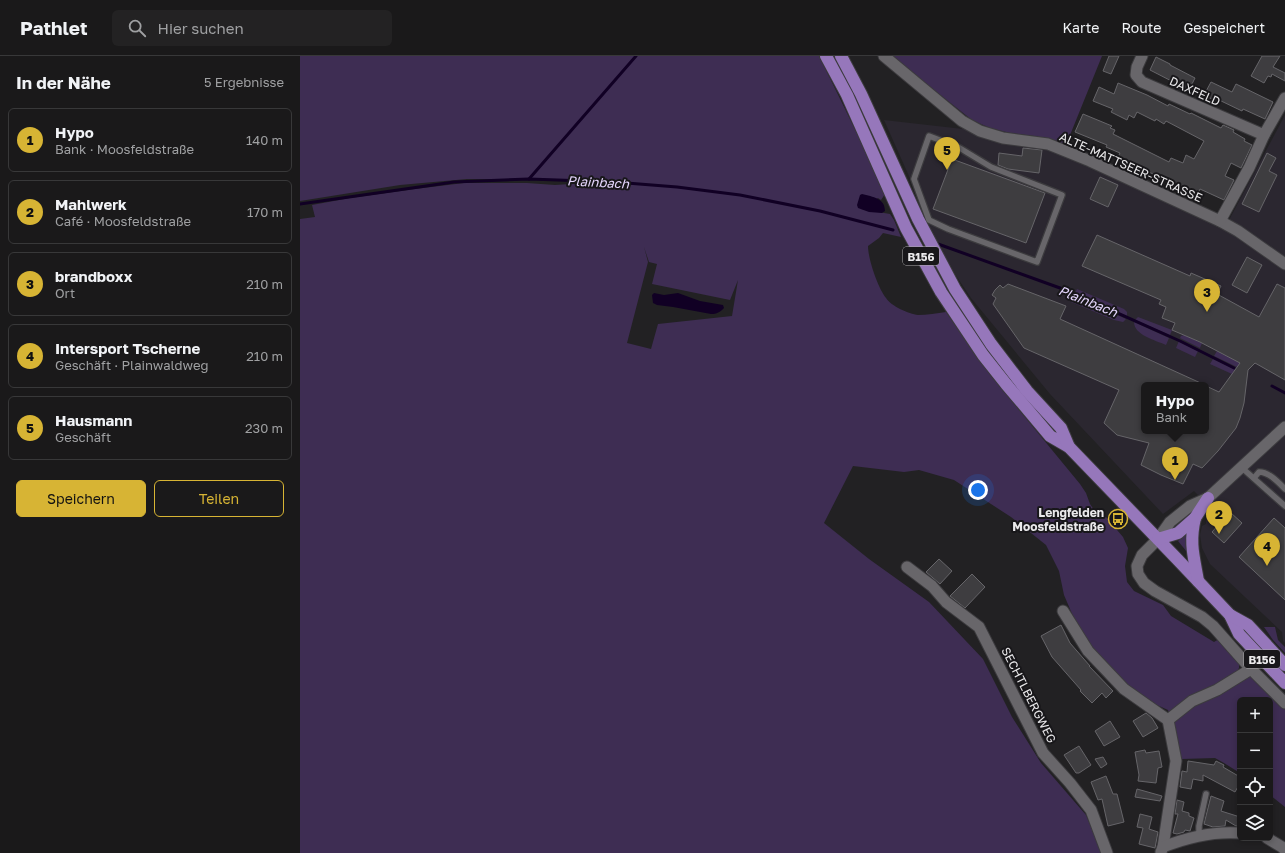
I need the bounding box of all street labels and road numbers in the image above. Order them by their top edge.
street label: DAXFELD [1167,73,1223,109]
street label: ALTE-MATTSEER-STRASSE [1057,129,1205,205]
road number: B156 [903,247,939,265]
street label: SECHTLBERGWEG [998,645,1060,745]
road number: B156 [1244,650,1280,668]

